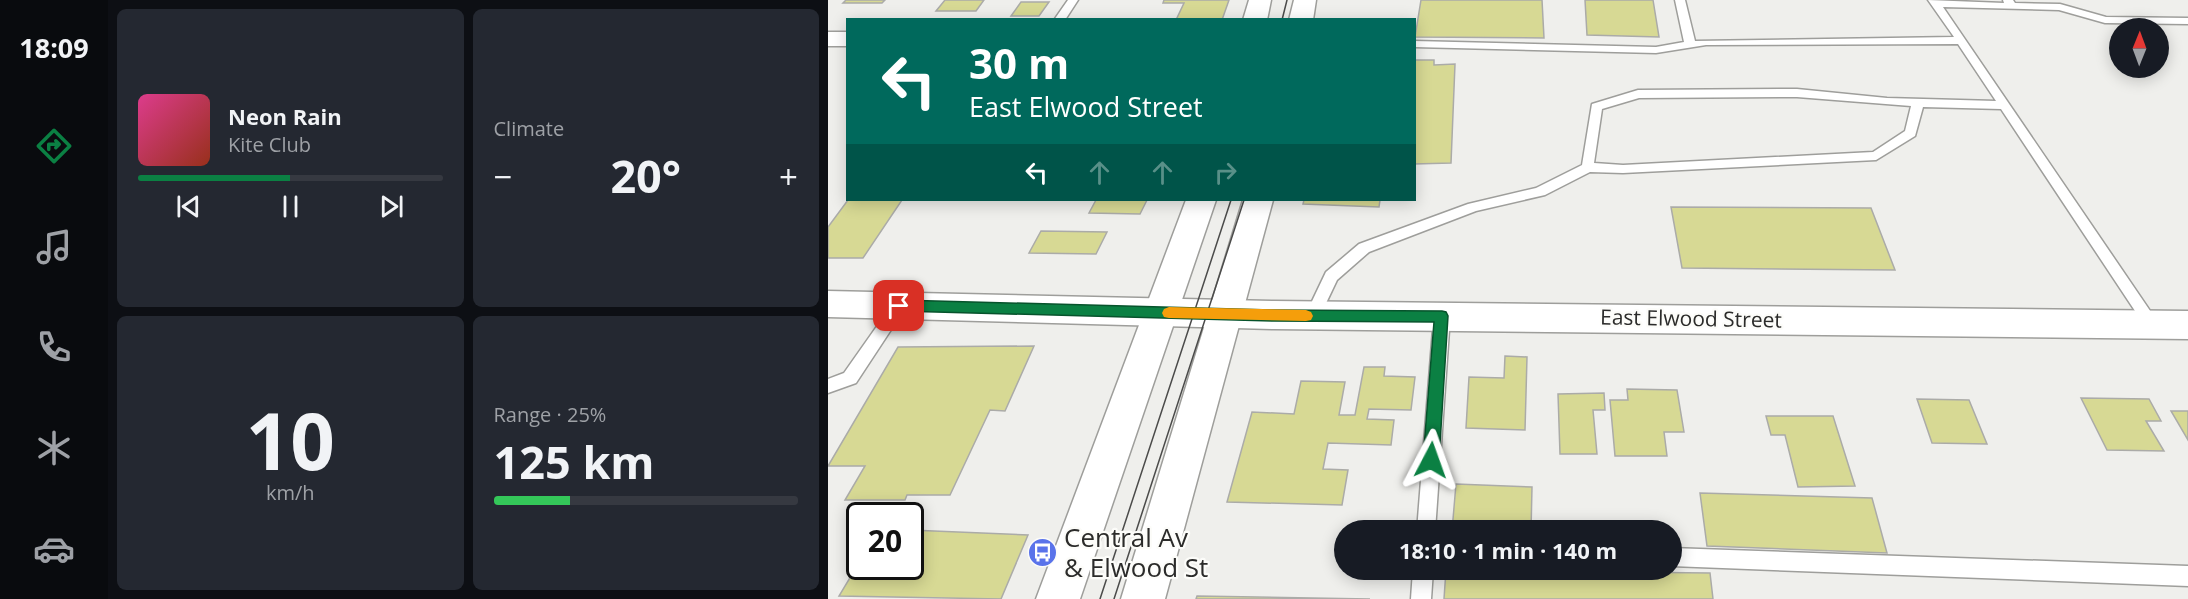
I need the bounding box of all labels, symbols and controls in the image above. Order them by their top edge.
north arrow [2109,18,2169,78]
map controls [2109,18,2169,78]
text: 18:09 [19,29,89,66]
text: 30 m [969,34,1069,91]
icon: left [870,42,948,120]
text: East Elwood Street [969,88,1203,125]
text: Neon Rain [228,101,342,131]
text: Climate [494,115,564,142]
icon: directions [33,125,75,167]
text: Kite Club [228,131,311,158]
text: 20° [610,145,681,206]
text: − [494,154,512,199]
text: + [779,154,798,199]
icon: left [1020,156,1053,189]
icon: ahead [1083,156,1116,189]
icon: ahead [1146,156,1179,189]
icon: right [1209,156,1242,189]
icon: previous [172,190,205,223]
icon: pause [274,190,307,223]
icon: next [375,190,408,223]
icon: music [33,226,75,268]
pin [873,280,924,331]
icon: arrive [882,289,915,322]
street label: East Elwood Street [1600,302,1782,334]
icon: phone [33,326,75,368]
text: 10 [246,387,335,493]
text: Range · 25% [494,401,606,428]
icon: climate [33,427,75,469]
position arrow [1399,428,1463,492]
text: 125 km [494,431,654,492]
text: km/h [266,479,315,506]
speed limit sign: 20 [846,502,924,580]
place label: Central Av & Elwood St [1064,519,1208,585]
icon: car [33,528,75,570]
text: 18:10 · 1 min · 140 m [1399,535,1617,565]
bus stop icon: Central Av & Elwood St [1027,537,1059,569]

